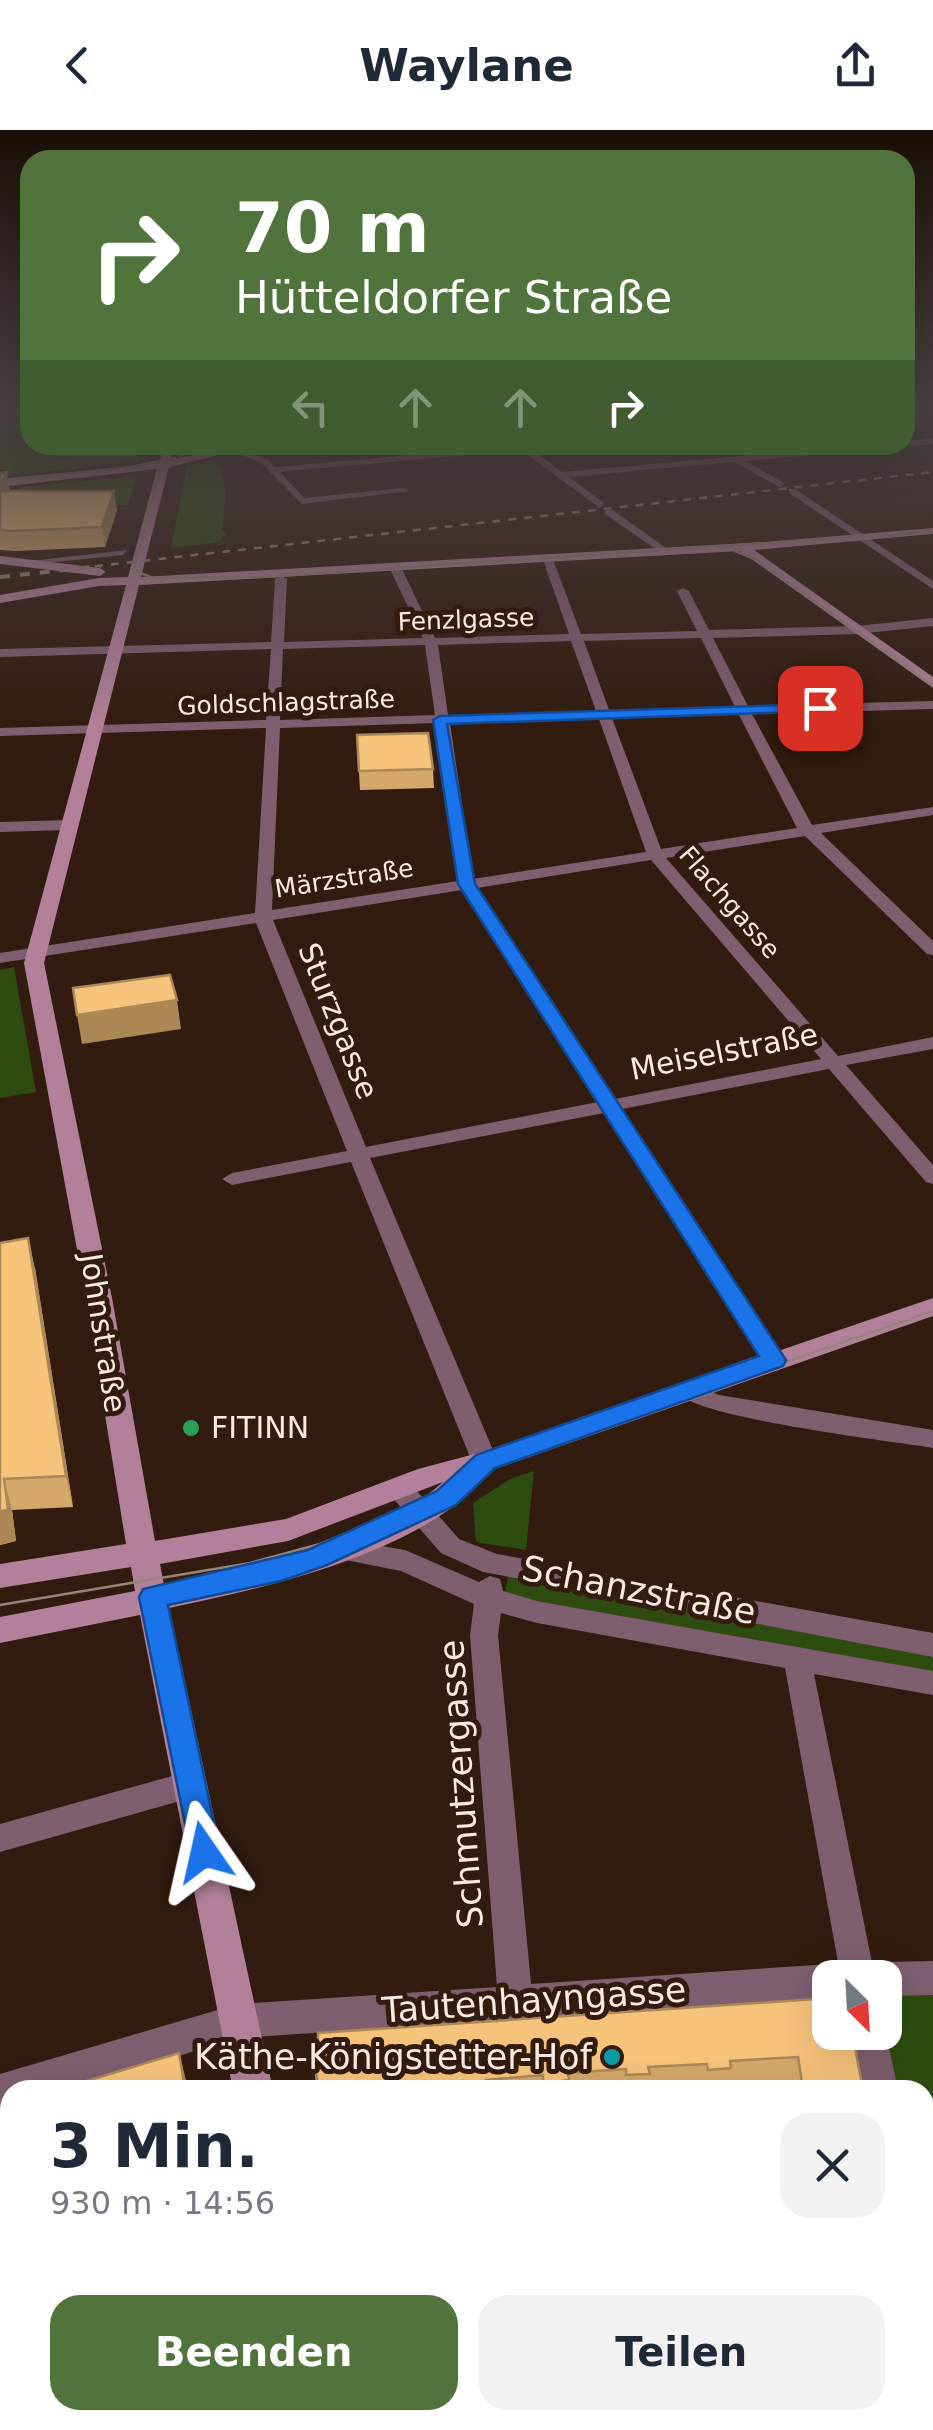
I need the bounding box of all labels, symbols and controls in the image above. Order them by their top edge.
icon: back [50,38,105,93]
icon: share [828,38,883,93]
text: Waylane [359,39,574,92]
text: 70 m [235,187,430,269]
icon: right [70,190,200,320]
text: Hütteldorfer Straße [235,271,672,324]
icon: left [283,380,338,435]
icon: ahead [388,380,443,435]
icon: ahead [493,380,548,435]
icon: right [598,380,653,435]
street label: Fenzlgasse [397,603,535,636]
pin [778,666,863,751]
icon: arrive [793,681,848,736]
street label: Goldschlagstraße [177,684,395,721]
street label: Flachgasse [673,840,786,964]
street label: Märzstraße [273,853,415,904]
street label: Sturzgasse [291,938,386,1104]
street label: Meiselstraße [627,1016,821,1087]
street label: Johnstraße [73,1249,133,1415]
place label: FITINN [211,1410,309,1445]
marker: FITINN [180,1417,202,1439]
street label: Schanzstraße [519,1548,759,1632]
street label: Schmutzergasse [431,1638,491,1930]
position arrow [152,1800,256,1904]
north arrow [812,1960,902,2050]
map controls [812,1960,902,2050]
street label: Tautenhayngasse [380,1969,687,2031]
place label: Käthe-Königstetter-Hof [194,2037,593,2077]
marker: Käthe-Königstetter-Hof [601,2046,623,2068]
text: 3 Min. [50,2111,258,2181]
button: close [780,2113,885,2218]
text: 930 m · 14:56 [50,2184,275,2222]
button: Beenden [50,2295,458,2410]
button: Teilen [478,2295,885,2410]

